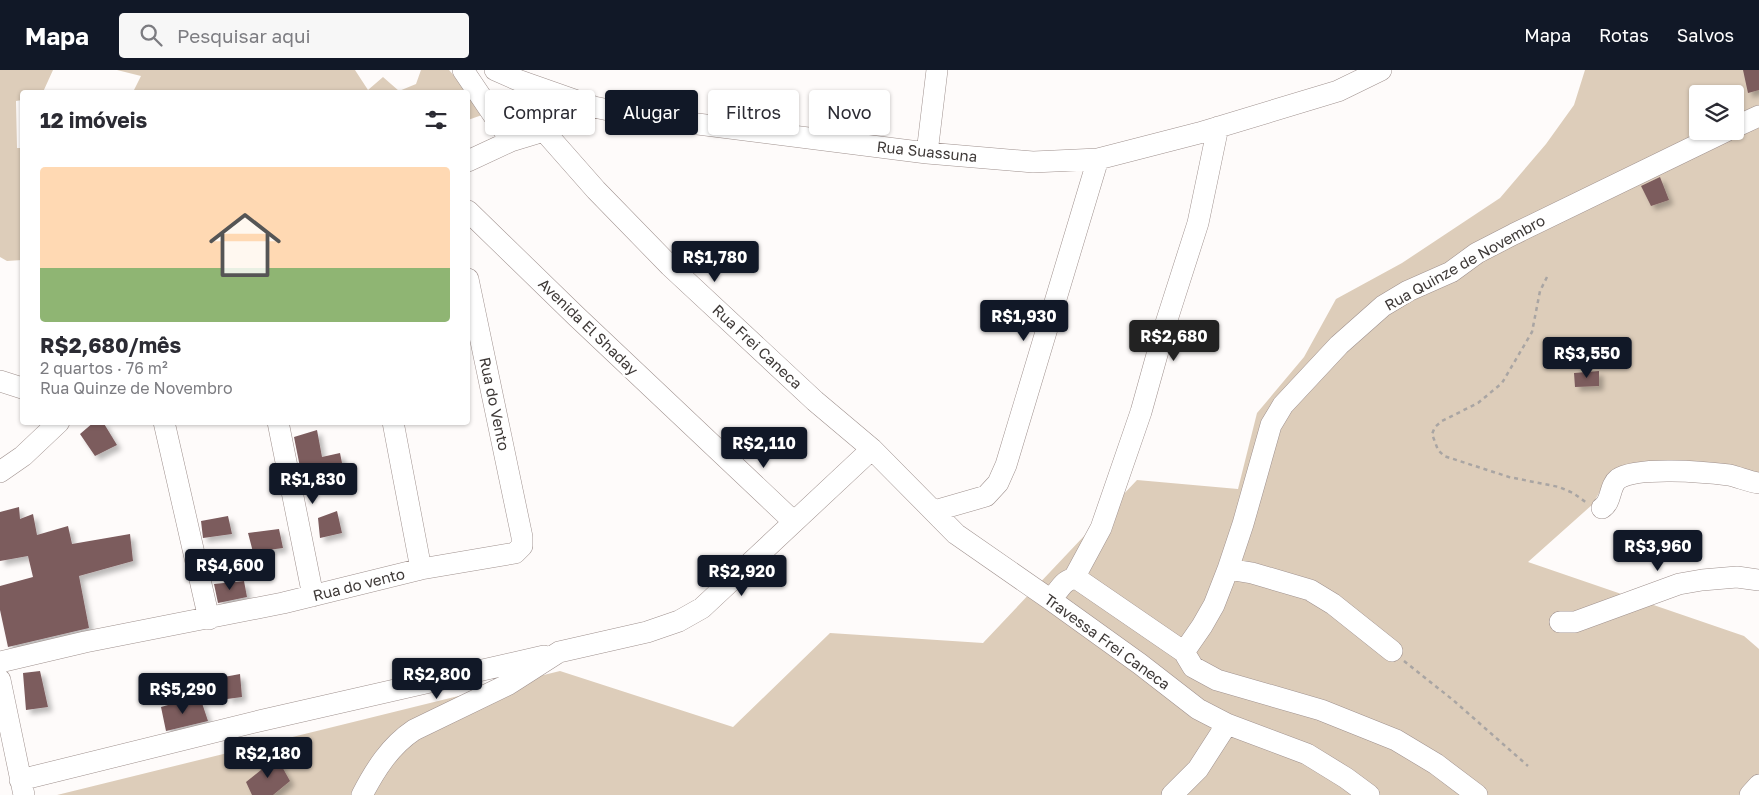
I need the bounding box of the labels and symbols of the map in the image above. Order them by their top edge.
street label: Rua Suassuna [876,137,978,165]
street label: Rua Quinze de Novembro [1381,210,1548,314]
pin: R$1,780 [669,240,761,283]
street label: Avenida El Shaday [535,274,643,379]
street label: Rua Frei Caneca [709,300,806,392]
pin: R$1,930 [978,300,1070,342]
pin: R$2,680 [1128,320,1220,362]
pin: R$3,550 [1541,336,1633,379]
street label: Rua do Vento [476,355,514,452]
pin: R$2,110 [718,426,810,469]
pin: R$1,830 [267,462,359,505]
pin: R$3,960 [1612,530,1704,572]
pin: R$4,600 [184,548,276,591]
pin: R$2,920 [696,554,788,597]
street label: Rua do vento [311,564,407,604]
street label: Travessa Frei Caneca [1041,589,1174,693]
pin: R$2,800 [391,658,483,700]
pin: R$5,290 [137,672,229,715]
pin: R$2,180 [222,736,314,779]

